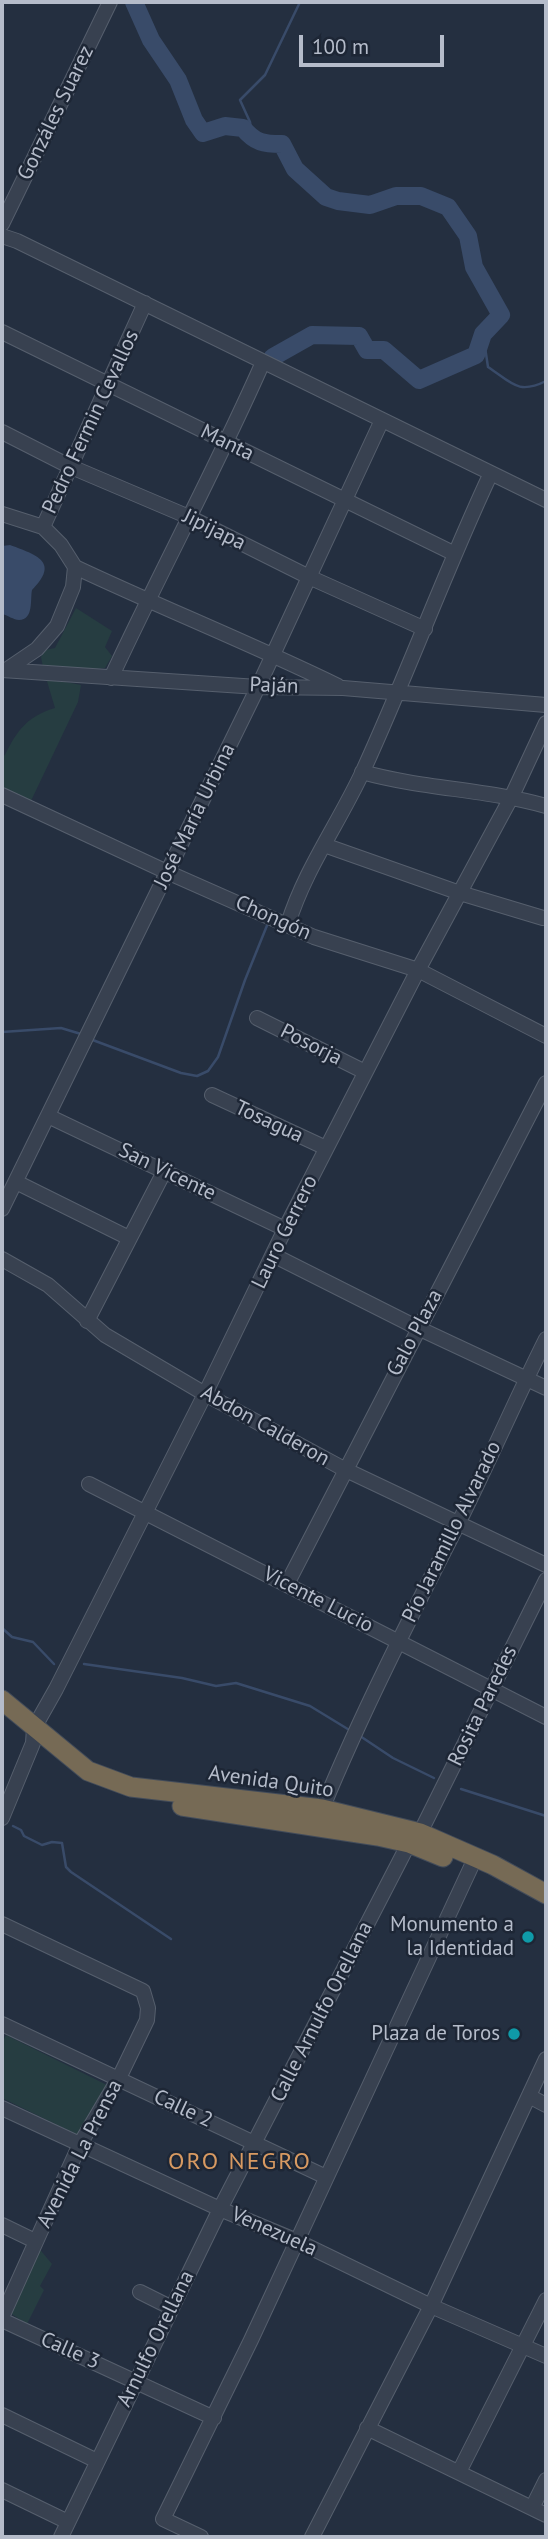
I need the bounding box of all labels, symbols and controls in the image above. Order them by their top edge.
scale bar [303,21,448,65]
text: 100 m [312,33,369,60]
street label: Gonzáles Suarez [13,42,99,184]
street label: Pedro Fermin Cevallos [37,326,145,518]
street label: Manta [196,419,258,467]
street label: Jipijapa [179,504,249,556]
street label: Paján [249,673,299,699]
street label: José María Urbina [149,739,241,893]
street label: Chongón [231,890,315,946]
street label: Posorja [276,1019,346,1071]
street label: Tosagua [231,1095,307,1149]
street label: San Vicente [114,1138,220,1206]
street label: Lauro Gerrero [247,1171,323,1293]
street label: Galo Plaza [382,1285,448,1381]
street label: Abdon Calderon [196,1380,334,1472]
street label: Pío Jaramillo Alvarado [397,1437,507,1627]
street label: Vicente Lucio [259,1562,377,1638]
street label: Rosita Paredes [443,1642,523,1770]
street label: Avenida Quito [207,1761,335,1803]
place label: Monumento a la Identidad [390,1912,514,1962]
street label: Calle Arnulfo Orellana [266,1918,378,2106]
marker: Monumento a la Identidad [520,1929,536,1945]
place label: Plaza de Toros [371,2021,500,2047]
marker: Plaza de Toros [506,2026,522,2042]
street label: Avenida La Prensa [32,2076,128,2232]
street label: Calle 2 [150,2084,216,2134]
district label: ORO NEGRO [169,2148,311,2176]
street label: Venezuela [227,2202,321,2262]
street label: Arnulfo Orellana [112,2267,200,2411]
street label: Calle 3 [37,2327,103,2375]

